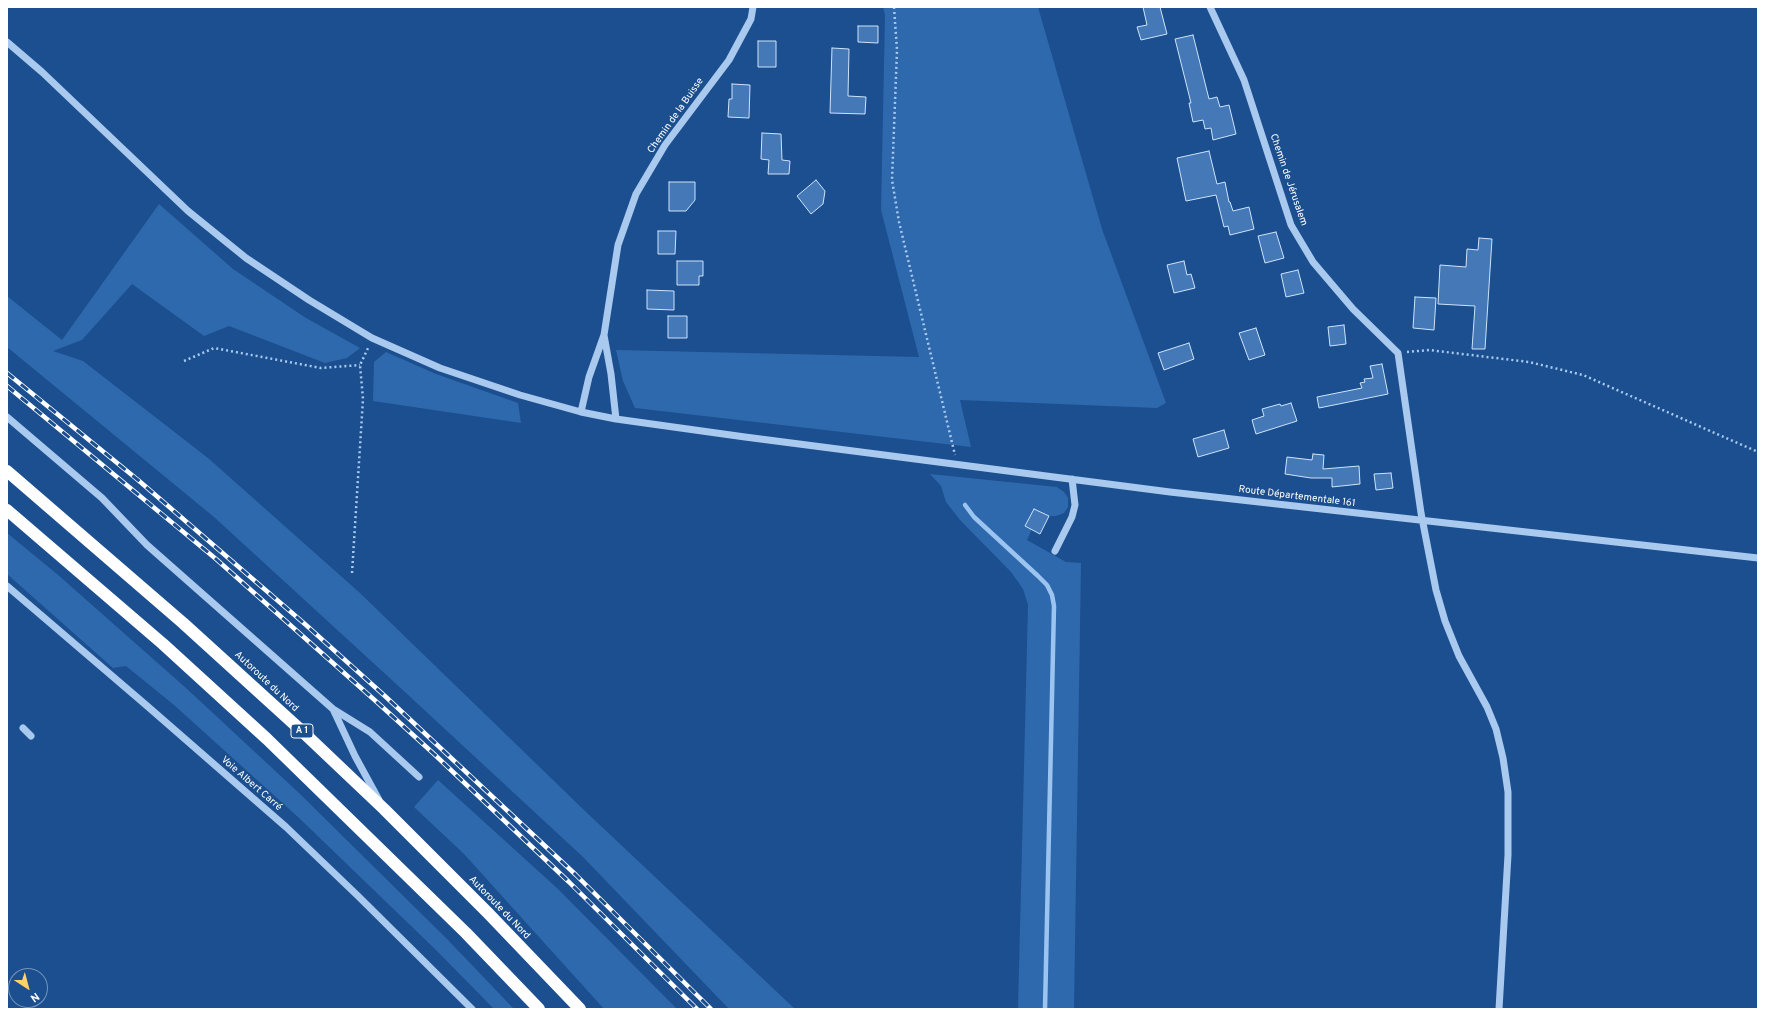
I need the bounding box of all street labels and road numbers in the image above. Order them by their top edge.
street label: Chemin de la Buisse [645,76,707,156]
street label: Chemin de Jérusalem [1267,132,1309,228]
street label: Route Départementale 161 [1238,484,1356,510]
street label: Autoroute du Nord [231,649,301,715]
road number: A 1 [291,724,313,738]
street label: Voie Albert Carré [218,754,284,814]
street label: Autoroute du Nord [466,874,532,942]

